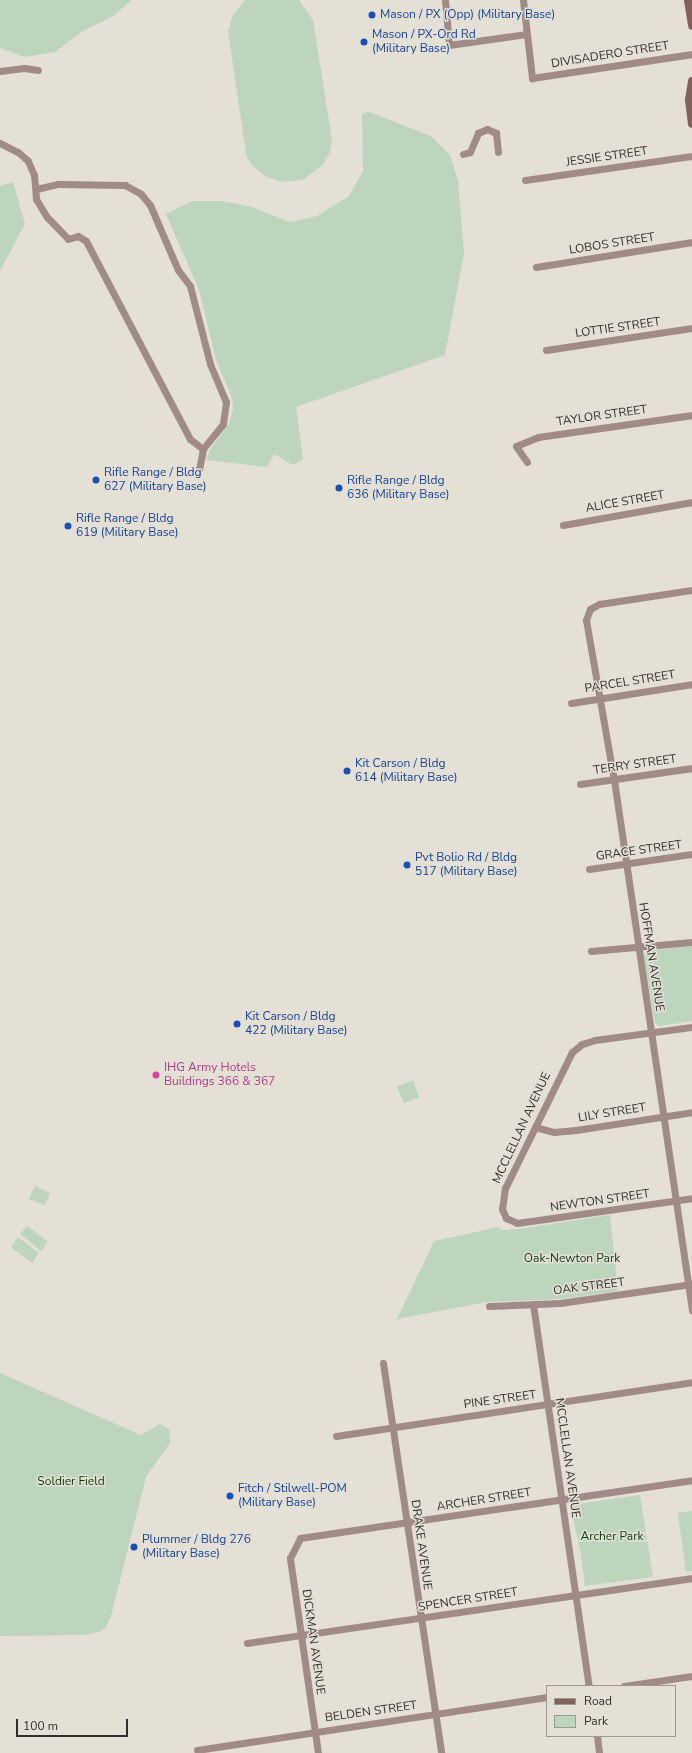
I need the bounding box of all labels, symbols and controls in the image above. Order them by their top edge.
place label: Mason / PX (Opp) (Military Base) [380,8,555,22]
marker: Mason / PX (Opp) (Military Base) [367,10,377,20]
place label: Mason / PX-Ord Rd (Military Base) [372,28,476,56]
marker: Mason / PX-Ord Rd (Military Base) [359,37,369,47]
street label: DIVISADERO STREET [550,39,670,71]
street label: JESSIE STREET [565,144,649,170]
street label: LOBOS STREET [568,230,656,258]
street label: LOTTIE STREET [574,315,662,341]
street label: TAYLOR STREET [556,403,648,429]
place label: Rifle Range / Bldg 627 (Military Base) [104,466,207,494]
place label: Rifle Range / Bldg 636 (Military Base) [347,474,450,502]
marker: Rifle Range / Bldg 627 (Military Base) [91,475,101,485]
marker: Rifle Range / Bldg 636 (Military Base) [334,483,344,493]
street label: ALICE STREET [584,488,666,516]
place label: Rifle Range / Bldg 619 (Military Base) [76,512,179,540]
marker: Rifle Range / Bldg 619 (Military Base) [63,521,73,531]
street label: PARCEL STREET [584,668,676,696]
street label: TERRY STREET [592,752,678,778]
place label: Kit Carson / Bldg 614 (Military Base) [355,757,458,785]
marker: Kit Carson / Bldg 614 (Military Base) [342,766,352,776]
street label: GRACE STREET [595,838,683,864]
place label: Pvt Bolio Rd / Bldg 517 (Military Base) [415,851,518,879]
marker: Pvt Bolio Rd / Bldg 517 (Military Base) [402,860,412,870]
street label: HOFFMAN AVENUE [635,901,667,1013]
place label: Kit Carson / Bldg 422 (Military Base) [245,1010,348,1038]
marker: Kit Carson / Bldg 422 (Military Base) [232,1019,242,1029]
place label: IHG Army Hotels Buildings 366 & 367 [164,1061,275,1089]
marker: IHG Army Hotels Buildings 366 & 367 [151,1070,161,1080]
street label: MCCLELLAN AVENUE [490,1070,554,1186]
street label: LILY STREET [577,1101,647,1125]
street label: NEWTON STREET [549,1187,651,1215]
park label: Oak-Newton Park [524,1252,620,1266]
street label: OAK STREET [552,1275,626,1299]
street label: PINE STREET [463,1388,537,1412]
street label: MCCLELLAN AVENUE [551,1397,583,1519]
park label: Soldier Field [37,1475,105,1489]
place label: Fitch / Stilwell-POM (Military Base) [238,1482,347,1510]
street label: ARCHER STREET [436,1485,532,1515]
marker: Fitch / Stilwell-POM (Military Base) [225,1491,235,1501]
street label: DRAKE AVENUE [408,1499,434,1591]
park label: Archer Park [580,1530,644,1544]
place label: Plummer / Bldg 276 (Military Base) [142,1533,251,1561]
marker: Plummer / Bldg 276 (Military Base) [129,1542,139,1552]
street label: SPENCER STREET [417,1585,519,1615]
street label: DICKMAN AVENUE [298,1588,328,1696]
legend [546,1685,676,1737]
text: Road [584,1693,612,1709]
street label: BELDEN STREET [324,1698,418,1726]
scale bar [18,1711,130,1737]
text: Park [584,1713,608,1729]
text: 100 m [23,1718,58,1734]

